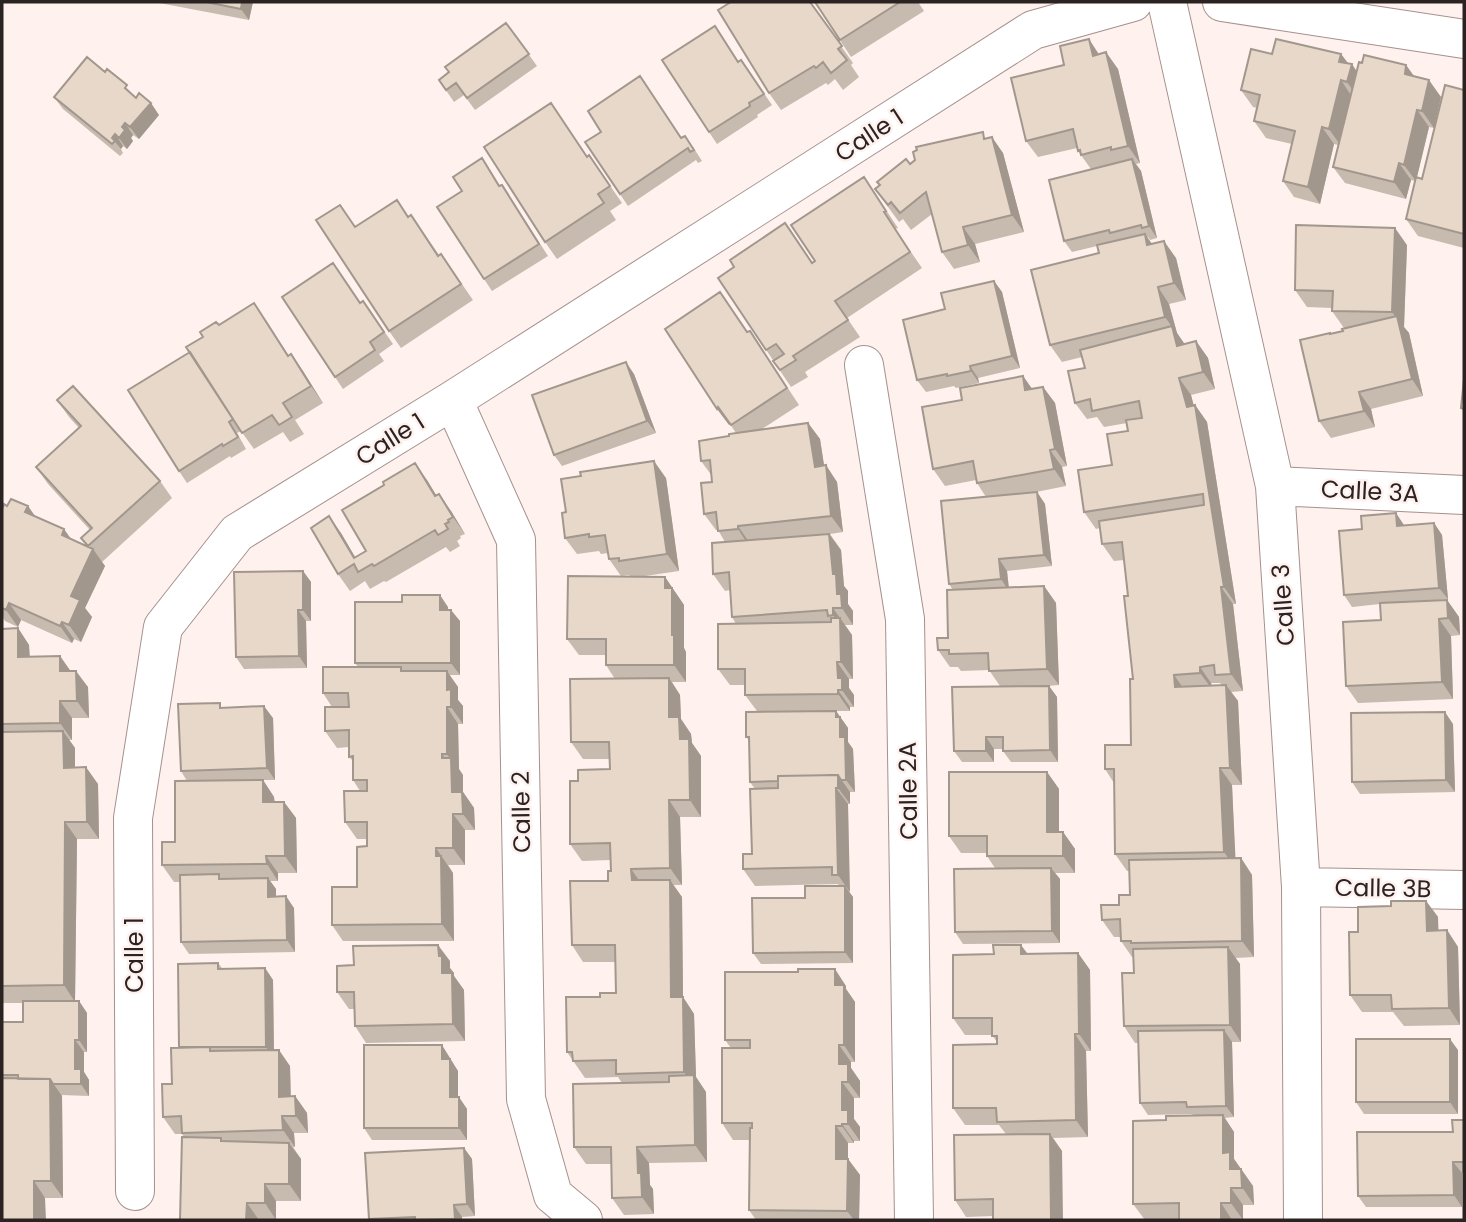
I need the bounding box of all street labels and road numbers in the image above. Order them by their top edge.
street label: Calle 1 [828,101,910,169]
street label: Calle 1 [349,405,431,473]
street label: Calle 3A [1320,472,1420,510]
street label: Calle 3 [1264,563,1302,647]
street label: Calle 2A [891,742,925,840]
street label: Calle 2 [504,771,538,853]
street label: Calle 3B [1334,871,1432,905]
street label: Calle 1 [118,917,151,993]

